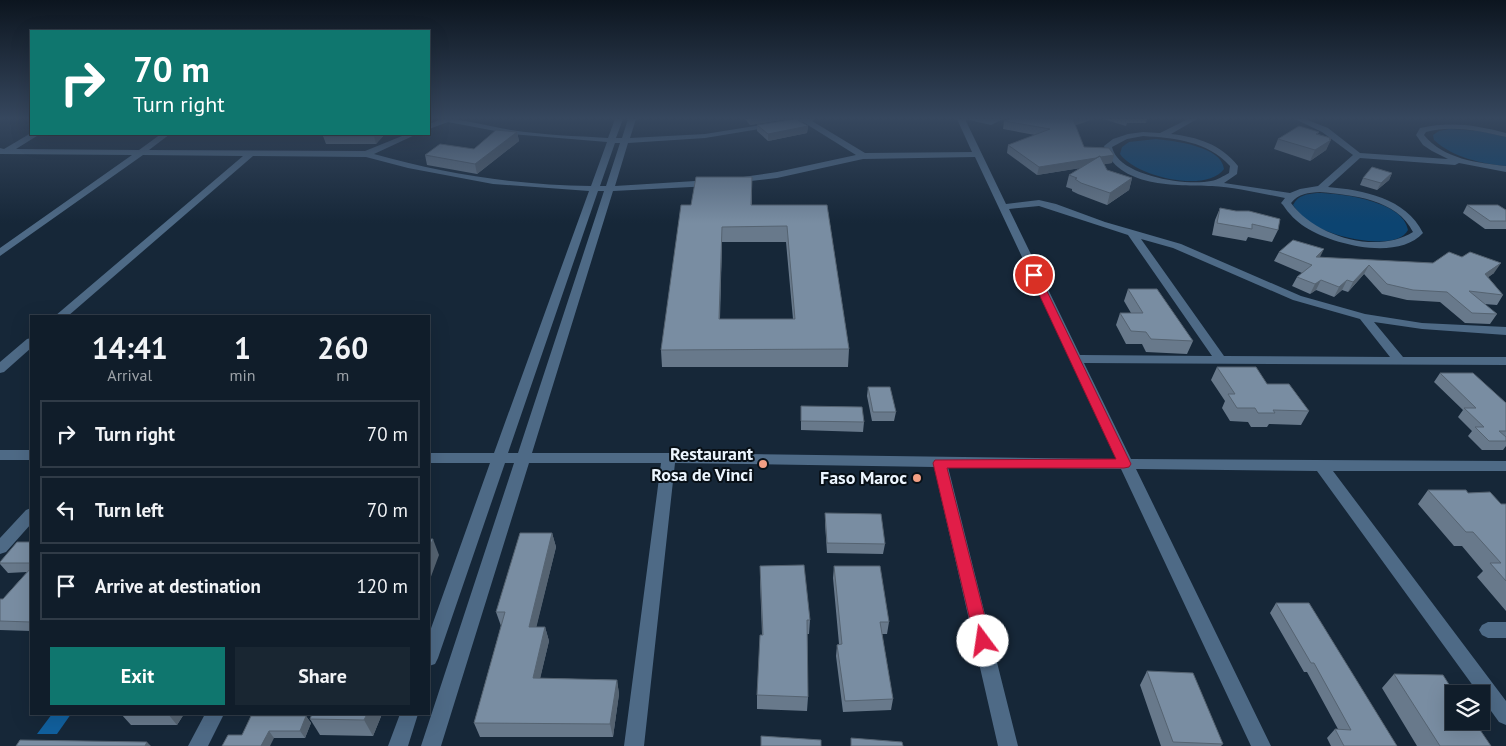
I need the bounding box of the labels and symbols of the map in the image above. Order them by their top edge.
pin [1013,254,1055,296]
place label: Restaurant Rosa de Vinci [651,442,754,486]
marker: Restaurant Rosa de Vinci [757,458,769,470]
place label: Faso Maroc [820,466,907,489]
marker: Faso Maroc [911,472,923,484]
position arrow [956,614,1008,666]

